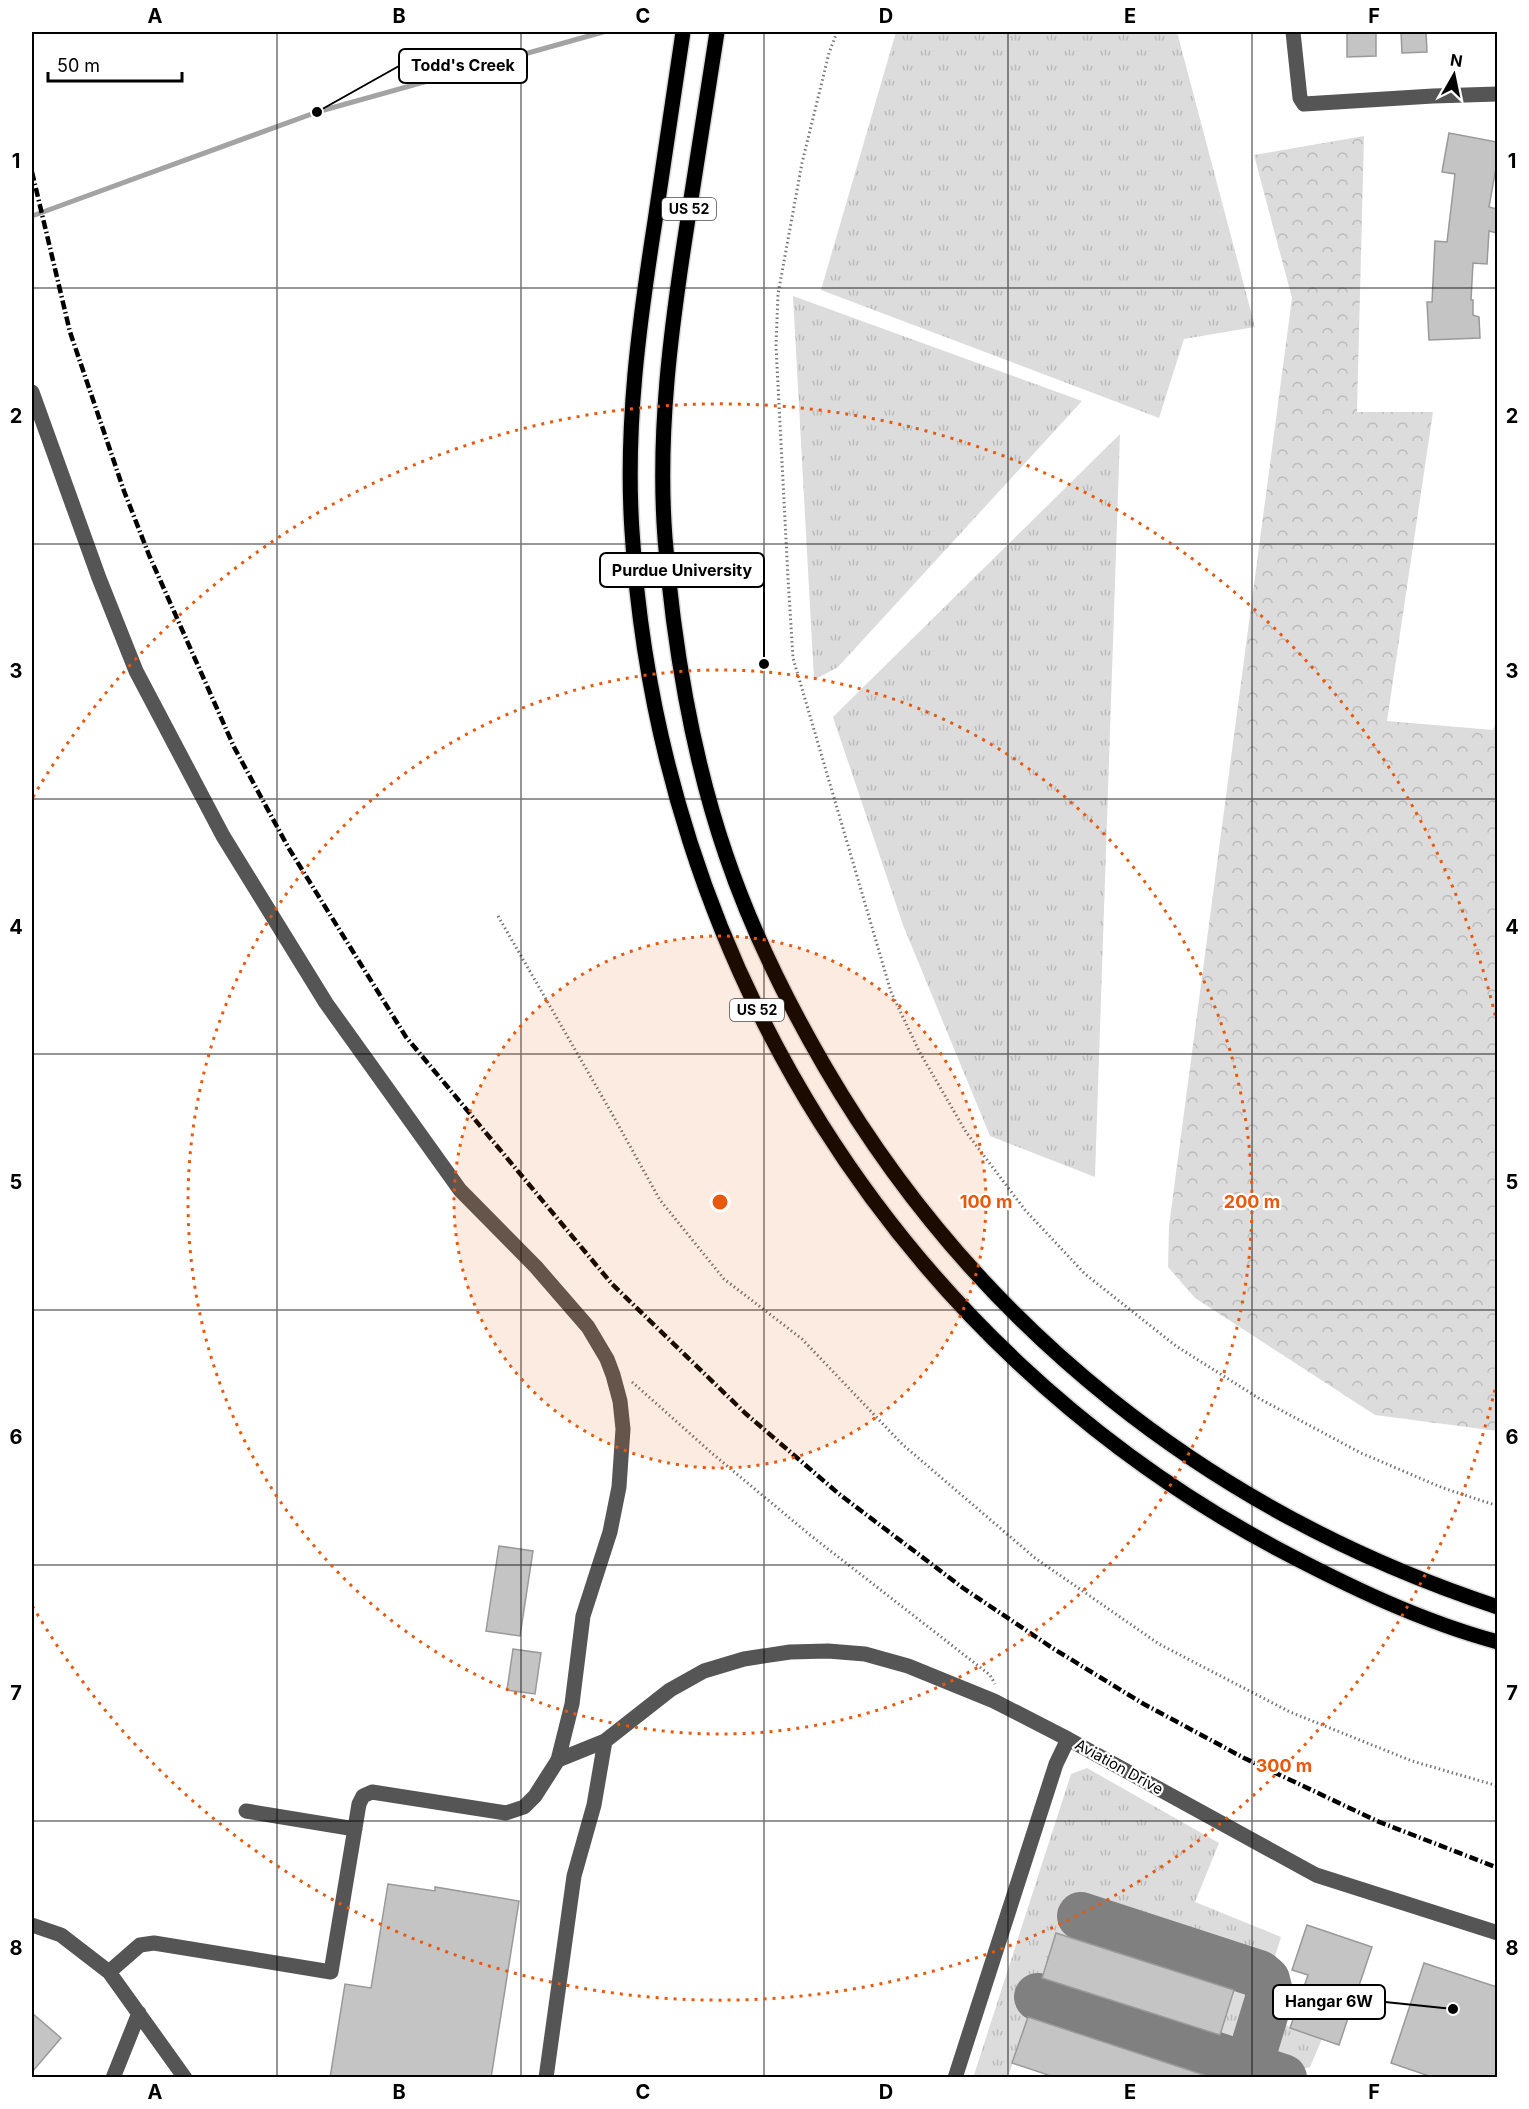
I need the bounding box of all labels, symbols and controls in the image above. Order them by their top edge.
text: A [148,4,163,28]
text: B [392,4,406,28]
text: C [636,4,650,28]
text: D [879,4,893,28]
text: E [1124,4,1136,28]
text: F [1368,4,1380,28]
scale bar [48,45,182,83]
north arrow [1424,45,1484,105]
callout: Todd's Creek [399,49,527,83]
text: N [1449,49,1464,71]
text: 50 m [57,55,100,76]
text: Todd's Creek [411,55,516,75]
text: 1 [12,149,20,173]
text: 1 [1508,149,1516,173]
road number: US 52 [662,198,716,220]
text: 2 [10,404,22,428]
text: 2 [1506,404,1518,428]
callout: Purdue University [600,553,764,587]
text: Purdue University [612,560,753,580]
text: 3 [10,659,22,683]
text: 3 [1506,659,1518,683]
text: 4 [9,915,23,939]
text: 4 [1505,915,1519,939]
road number: US 52 [730,999,784,1021]
text: 5 [10,1170,22,1194]
text: 5 [1506,1170,1518,1194]
text: 100 m [960,1191,1012,1212]
text: 200 m [1224,1191,1280,1212]
centre of rings [710,1192,730,1212]
text: 6 [10,1425,23,1449]
text: 6 [1506,1425,1519,1449]
text: 7 [10,1681,22,1705]
text: 7 [1506,1681,1518,1705]
street label: Aviation Drive [1072,1735,1167,1799]
text: 300 m [1256,1755,1312,1776]
text: 8 [9,1936,23,1960]
text: 8 [1505,1936,1519,1960]
callout: Hangar 6W [1273,1985,1385,2019]
text: Hangar 6W [1285,1991,1373,2011]
text: A [148,2080,163,2104]
text: B [392,2080,406,2104]
text: C [636,2080,650,2104]
text: D [879,2080,893,2104]
text: E [1124,2080,1136,2104]
text: F [1368,2080,1380,2104]

